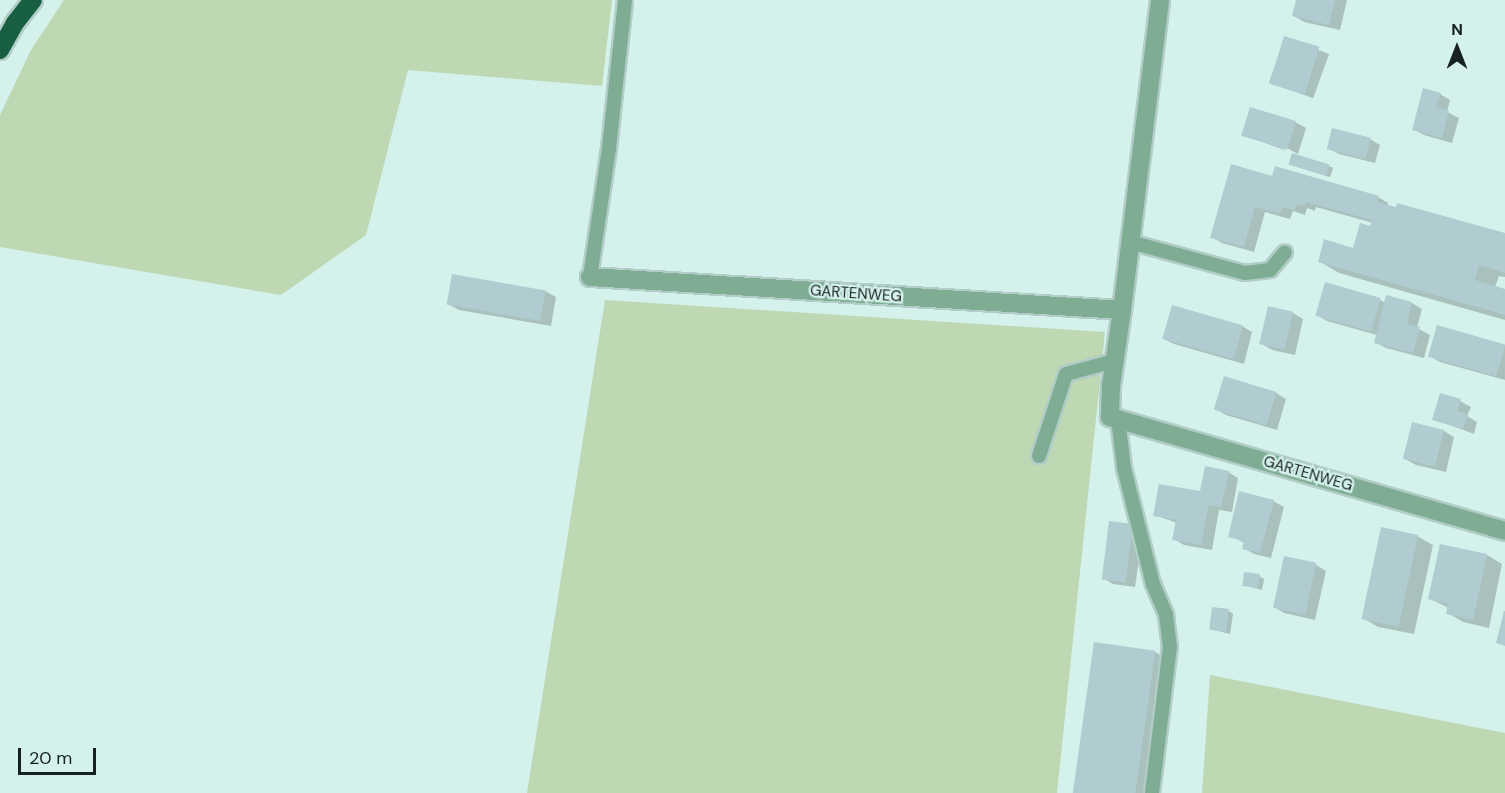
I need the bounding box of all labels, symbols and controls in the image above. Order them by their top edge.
north arrow [1427,18,1487,78]
text: N [1451,19,1463,40]
street label: GARTENWEG [810,282,902,306]
street label: GARTENWEG [1261,453,1355,495]
scale bar [21,736,99,774]
text: 20 m [29,746,72,770]

